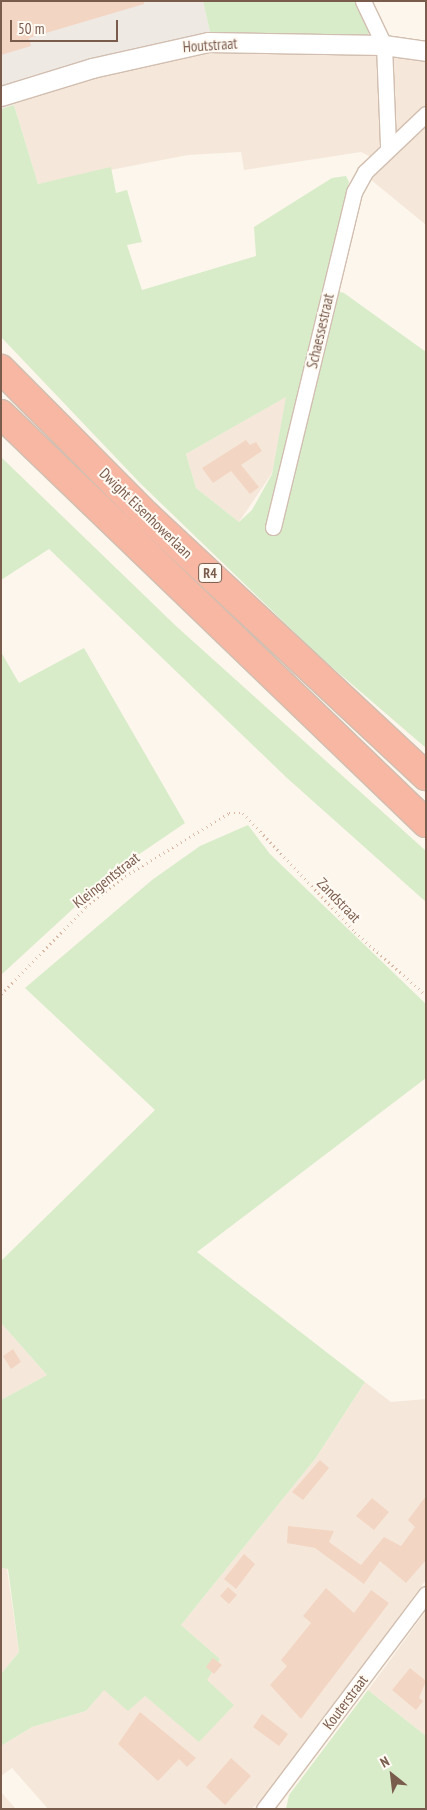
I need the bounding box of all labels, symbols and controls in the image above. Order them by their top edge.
scale bar [12,10,120,42]
text: 50 m [18,19,44,38]
street label: Houtstraat [182,34,238,56]
street label: Schaessestraat [303,292,337,370]
street label: Dwight Eisenhowerlaan [96,464,196,562]
road number: R4 [198,562,222,584]
street label: Kleingentstraat [69,848,143,912]
street label: Zandstraat [313,874,365,926]
street label: Kouterstraat [319,1671,371,1733]
north arrow [367,1750,417,1800]
text: N [377,1752,392,1772]

